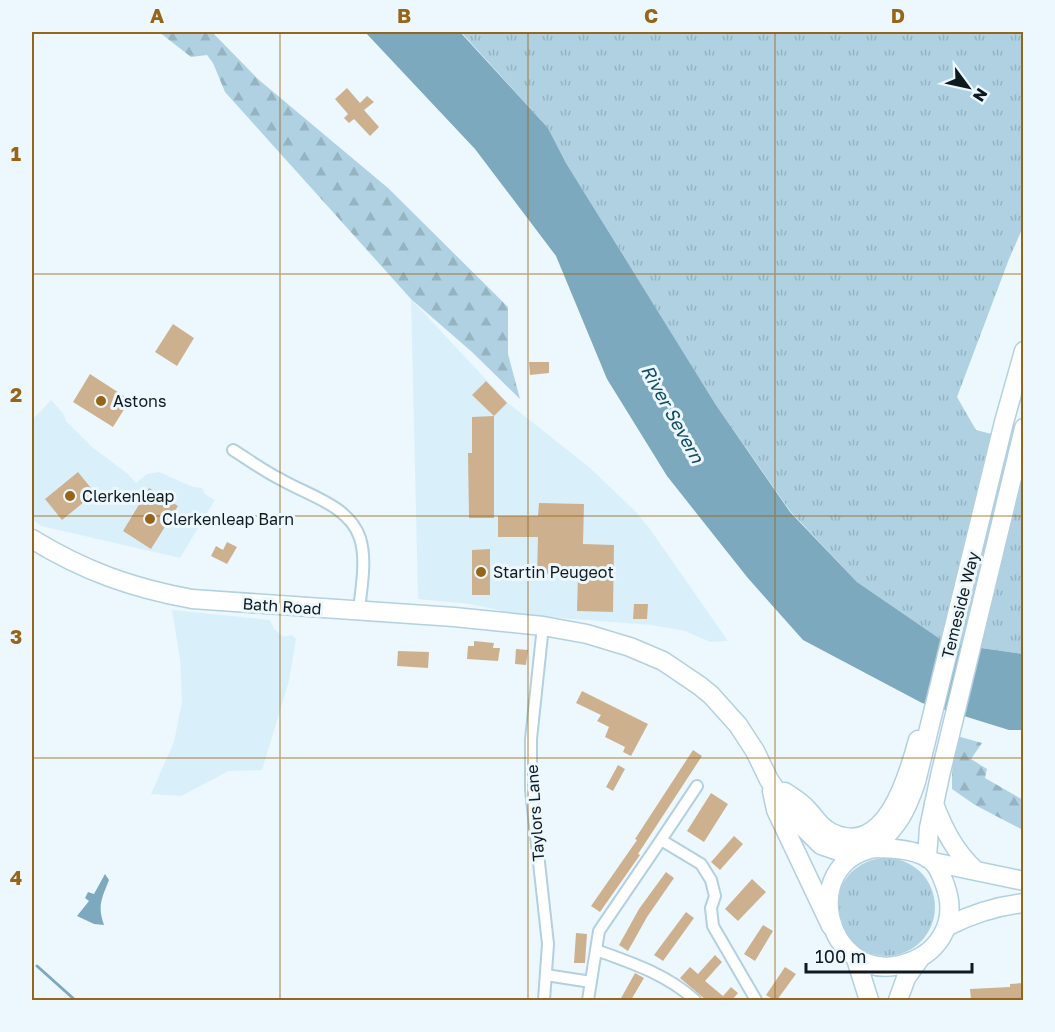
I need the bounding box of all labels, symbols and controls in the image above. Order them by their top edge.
text: A [150,3,164,27]
text: B [397,3,411,27]
text: C [644,3,658,27]
text: D [891,3,905,27]
north arrow [938,57,998,117]
text: N [969,85,992,106]
text: 1 [11,141,21,165]
water label: River Severn [637,361,709,467]
text: 2 [10,382,22,406]
place label: Astons [113,391,166,411]
marker: Astons [94,394,108,408]
place label: Clerkenleap [82,486,174,506]
marker: Clerkenleap [63,489,77,503]
place label: Clerkenleap Barn [162,509,294,529]
marker: Clerkenleap Barn [143,512,157,526]
street label: Temeside Way [937,549,983,661]
place label: Startin Peugeot [493,562,614,582]
marker: Startin Peugeot [474,565,488,579]
street label: Bath Road [242,593,322,619]
text: 3 [10,624,22,648]
street label: Taylors Lane [522,764,548,862]
text: 4 [10,865,22,889]
scale bar [806,936,972,974]
text: 100 m [815,945,866,967]

